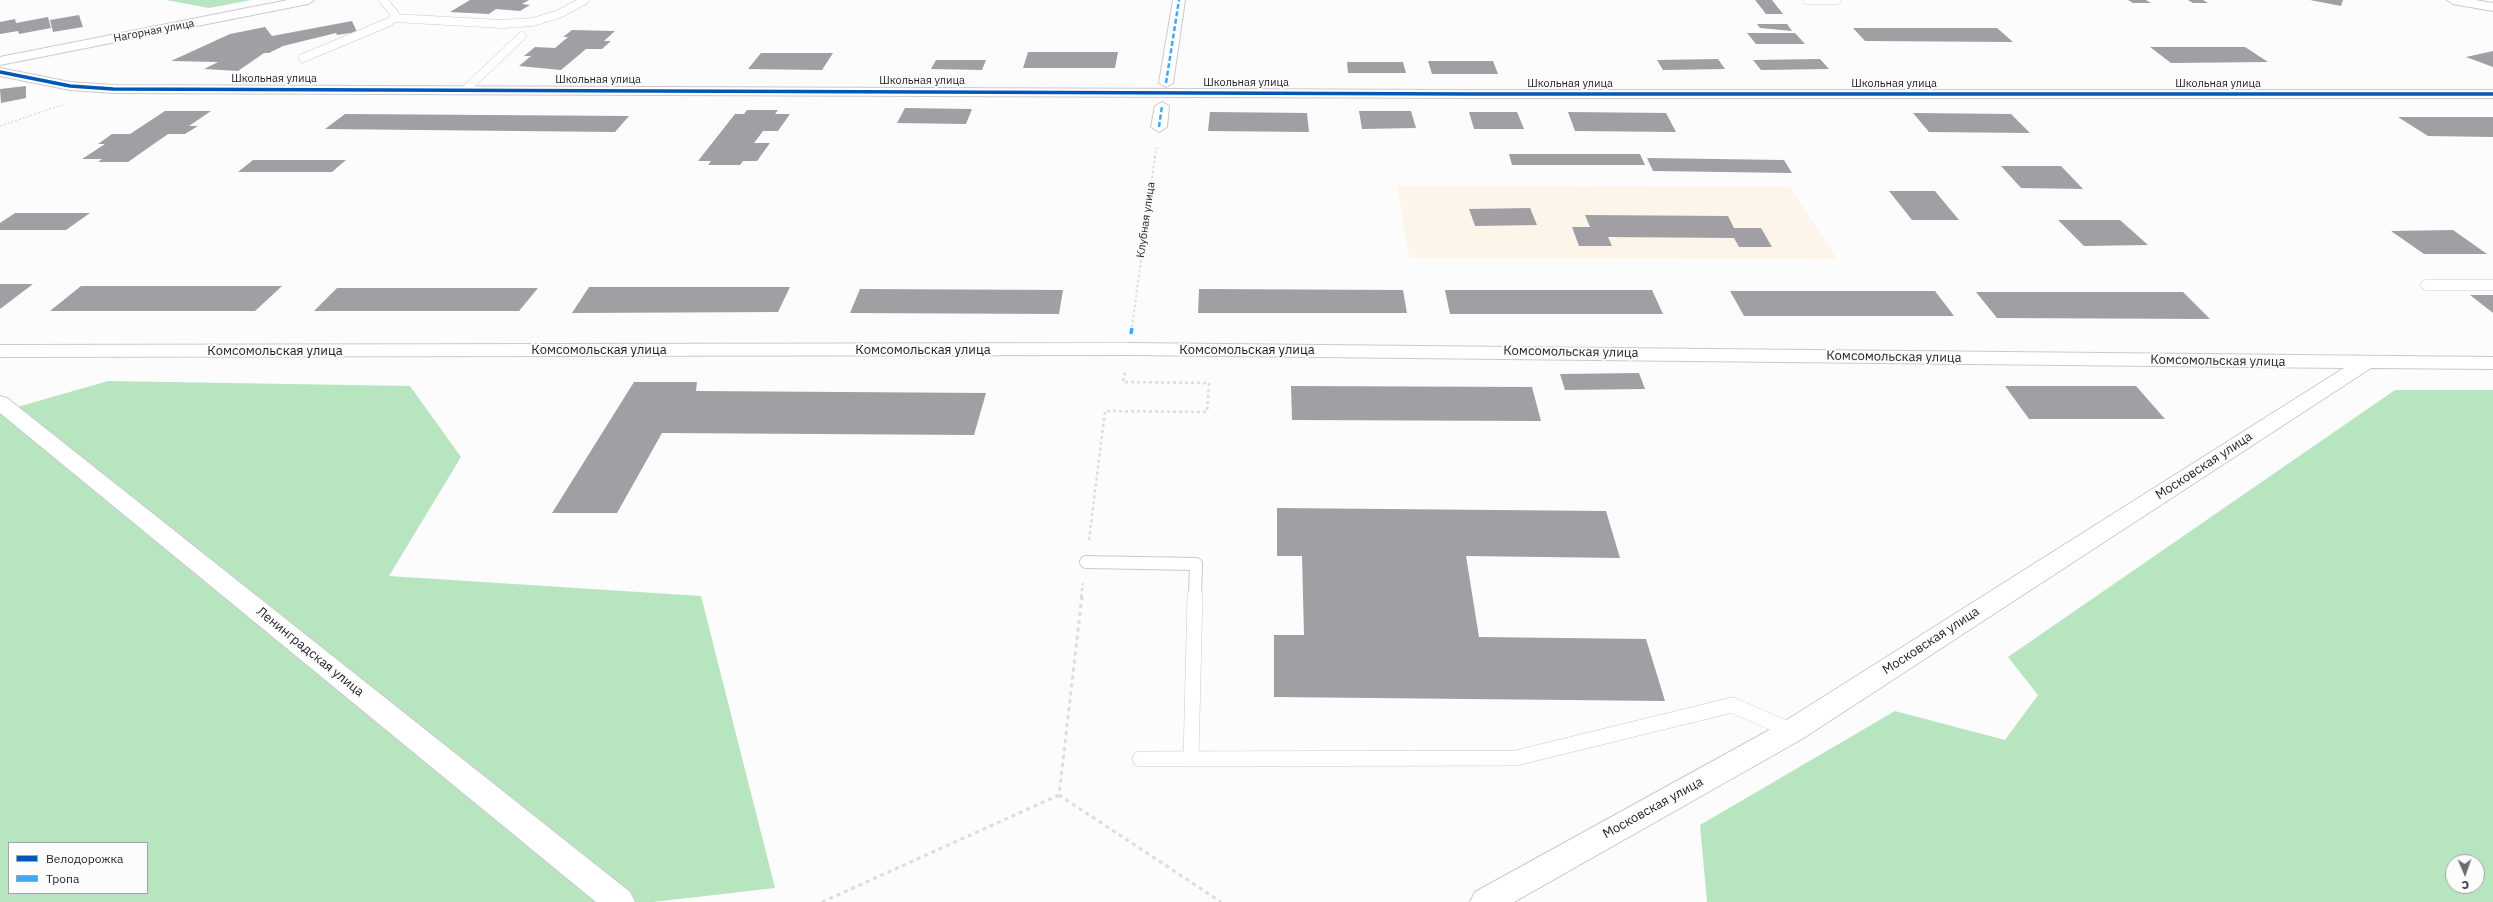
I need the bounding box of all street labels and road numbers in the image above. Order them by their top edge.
street label: Нагорная улица [112,17,196,45]
street label: Школьная улица [231,72,317,86]
street label: Школьная улица [555,73,641,87]
street label: Школьная улица [879,74,965,88]
street label: Школьная улица [1203,76,1289,90]
street label: Школьная улица [1527,77,1613,91]
street label: Школьная улица [1851,77,1937,91]
street label: Школьная улица [2175,77,2261,91]
street label: Клубная улица [1134,181,1158,259]
street label: Комсомольская улица [531,342,667,358]
street label: Комсомольская улица [855,342,991,358]
street label: Комсомольская улица [1179,342,1315,358]
street label: Комсомольская улица [207,343,343,359]
street label: Комсомольская улица [1503,343,1639,361]
street label: Комсомольская улица [1826,348,1962,366]
street label: Комсомольская улица [2150,352,2286,370]
street label: Московская улица [2153,429,2255,503]
street label: Ленинградская улица [253,604,367,700]
street label: Московская улица [1880,604,1982,678]
street label: Московская улица [1600,774,1706,842]

